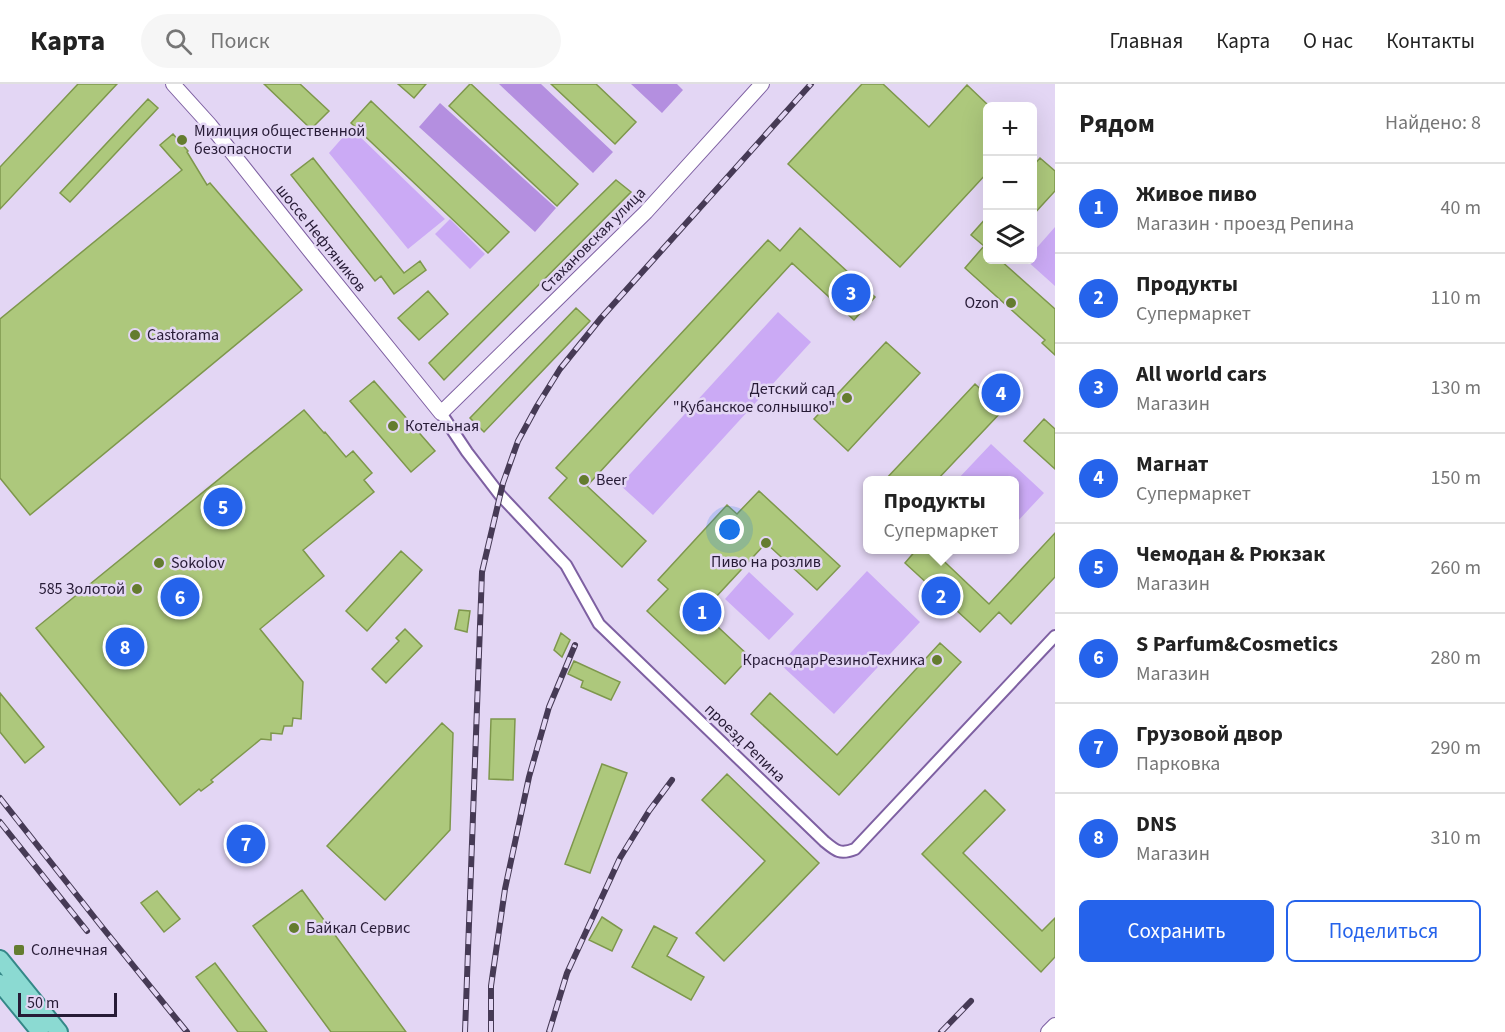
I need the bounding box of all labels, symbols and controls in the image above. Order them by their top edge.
search box [141,14,561,68]
text: Карта [30,21,105,61]
icon: search [162,25,195,58]
text: Поиск [210,25,270,57]
text: Главная [1110,26,1183,56]
text: Карта [1216,26,1270,56]
text: О нас [1303,26,1353,56]
text: Контакты [1386,26,1475,56]
map controls [983,102,1037,264]
button: + [983,102,1037,156]
text: Рядом [1079,105,1155,142]
text: Найдено: 8 [1385,109,1481,137]
place label: Милиция общественной безопасности [194,120,365,160]
marker: Милиция общественной безопасности [175,133,189,147]
button: − [983,156,1037,210]
text: Живое пиво [1136,178,1257,210]
street label: шоссе Нефтяников [271,179,371,297]
street label: Стахановская улица [535,182,651,298]
text: 1 [1093,194,1104,222]
text: 40 m [1441,194,1481,222]
button: layers [983,210,1037,264]
text: Магазин · проезд Репина [1136,210,1354,238]
text: Продукты [1136,268,1238,300]
pin: 3 [832,270,870,316]
text: 2 [1093,284,1104,312]
text: 110 m [1431,284,1481,312]
place label: Ozon [964,292,999,314]
marker: Ozon [1004,296,1018,310]
text: Супермаркет [1136,300,1251,328]
place label: Castorama [147,324,219,346]
marker: Castorama [128,328,142,342]
text: All world cars [1136,358,1267,390]
pin: 4 [982,370,1020,416]
text: 3 [1093,374,1104,402]
text: 130 m [1431,374,1481,402]
place label: Детский сад "Кубанское солнышко" [673,378,835,418]
text: Магазин [1136,390,1210,418]
marker: Детский сад "Кубанское солнышко" [840,391,854,405]
place label: Котельная [405,415,479,437]
marker: Котельная [386,419,400,433]
text: Магнат [1136,448,1209,480]
text: 4 [1093,464,1104,492]
text: 150 m [1431,464,1481,492]
place label: Beer [596,469,627,491]
marker: Beer [577,473,591,487]
popup [863,476,1019,554]
text: Супермаркет [1136,480,1251,508]
pin: 5 [204,484,242,530]
text: Продукты [884,485,986,517]
your location [715,515,744,544]
text: Супермаркет [884,517,998,545]
marker: Пиво на розлив [759,536,773,550]
text: Чемодан & Рюкзак [1136,538,1325,570]
place label: Пиво на розлив [711,551,821,573]
place label: Sokolov [171,552,225,574]
text: 5 [1093,554,1104,582]
text: 260 m [1431,554,1481,582]
marker: Sokolov [152,556,166,570]
text: Магазин [1136,570,1210,598]
pin: 6 [160,574,200,620]
pin: 2 [922,574,960,618]
place label: 585 Золотой [39,578,125,600]
marker: 585 Золотой [130,582,144,596]
pin: 1 [682,590,722,634]
pin: 8 [106,624,144,670]
text: S Parfum&Cosmetics [1136,628,1338,660]
text: 6 [1093,644,1104,672]
text: 280 m [1431,644,1481,672]
place label: КраснодарРезиноТехника [743,649,925,671]
marker: КраснодарРезиноТехника [930,653,944,667]
text: Магазин [1136,660,1210,688]
street label: проезд Репина [700,699,790,787]
text: Грузовой двор [1136,718,1283,750]
text: 7 [1093,734,1104,762]
text: 290 m [1431,734,1481,762]
text: Парковка [1136,750,1220,778]
text: DNS [1136,808,1177,840]
pin: 7 [226,822,266,867]
text: 8 [1093,824,1104,852]
text: 310 m [1431,824,1481,852]
text: Магазин [1136,840,1210,868]
button: Сохранить [1079,900,1274,962]
button: Поделиться [1286,900,1481,962]
place label: Байкал Сервис [306,917,410,939]
marker: Байкал Сервис [287,921,301,935]
place label: Солнечная [31,939,108,961]
marker: Солнечная [12,943,26,957]
scale bar [18,990,117,1018]
text: 50 m [27,992,59,1014]

